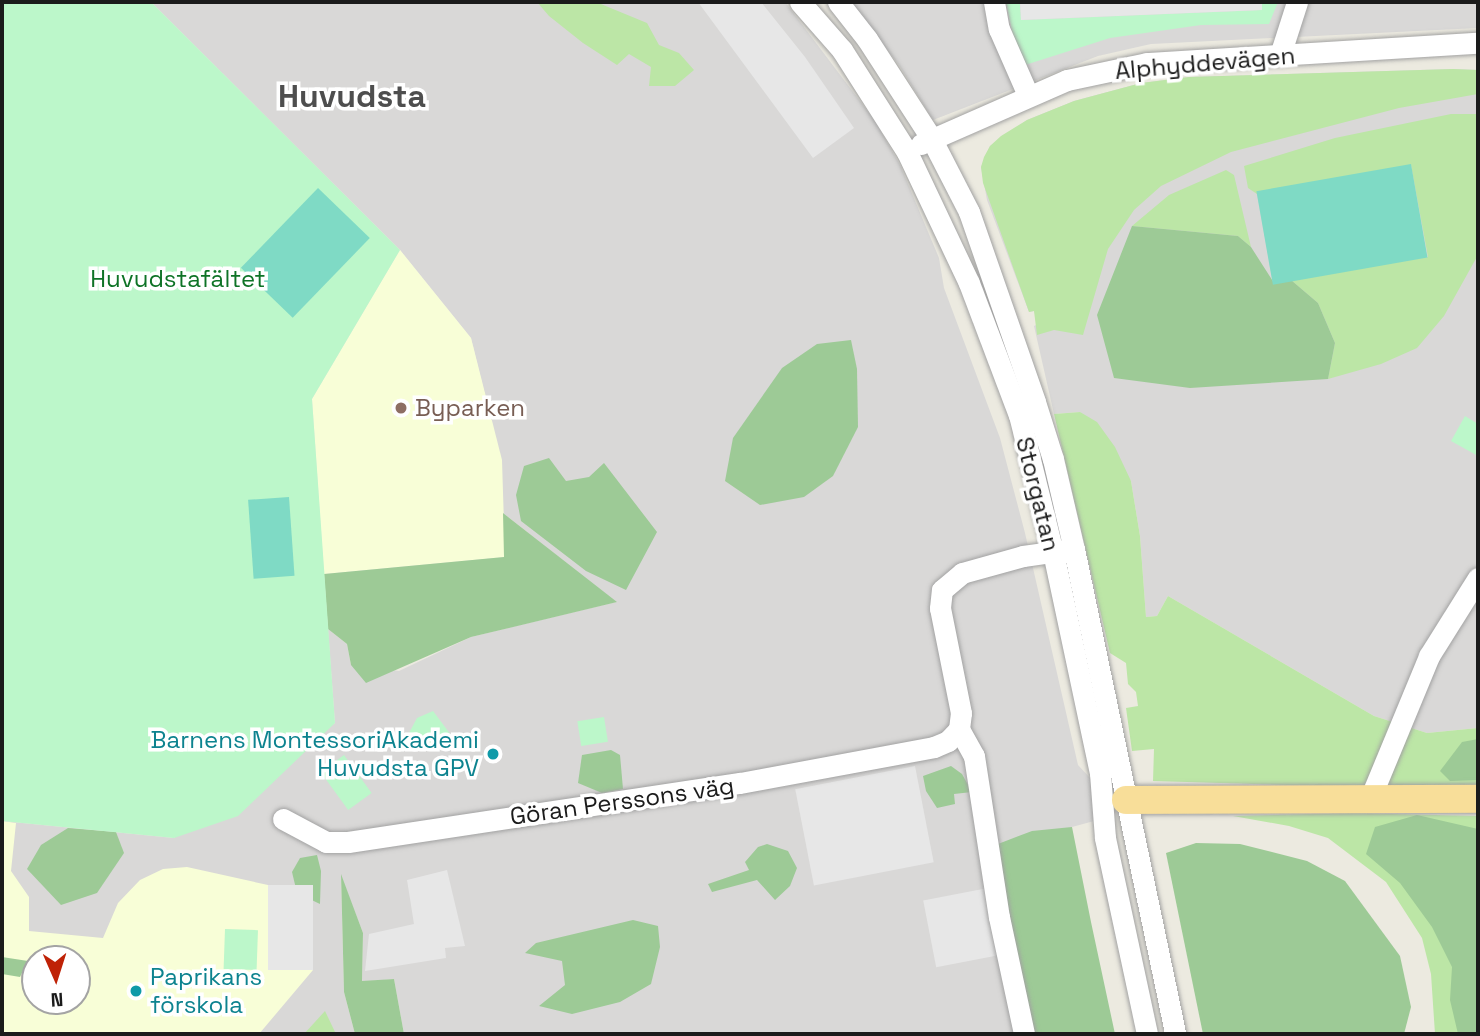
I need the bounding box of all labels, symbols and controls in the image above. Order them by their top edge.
street label: Alphyddevägen [1114,41,1296,85]
district label: Huvudsta [278,77,426,115]
park label: Huvudstafältet [90,265,266,293]
place label: Byparken [415,394,525,422]
marker: Byparken [393,400,409,416]
street label: Storgatan [1010,434,1066,554]
place label: Barnens MontessoriAkademi Huvudsta GPV [151,726,479,782]
marker: Barnens MontessoriAkademi Huvudsta GPV [485,746,501,762]
street label: Göran Perssons väg [508,771,736,831]
north arrow [21,945,91,1015]
place label: Paprikans förskola [150,963,262,1019]
marker: Paprikans förskola [128,983,144,999]
text: N [50,987,64,1012]

